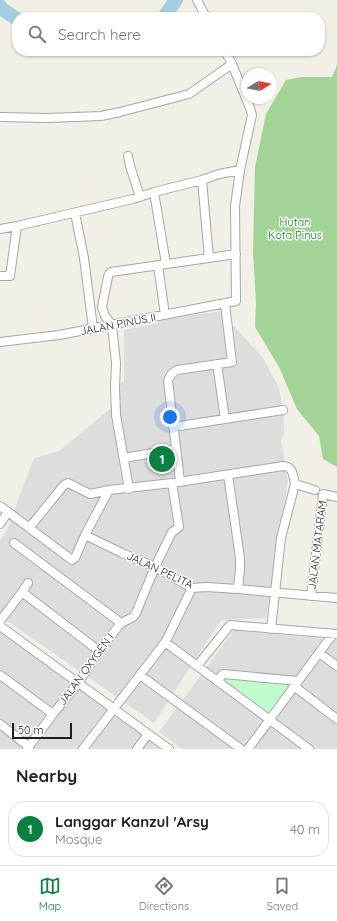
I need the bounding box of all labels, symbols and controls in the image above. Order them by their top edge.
search box [12,12,325,56]
icon: search [26,23,48,45]
text: Search here [58,25,141,44]
north arrow [241,68,277,104]
park label: Hutan Kota Pinus [268,215,322,242]
street label: JALAN PINUS II [79,310,157,338]
your location [160,407,180,427]
pin: 1 [149,444,175,474]
street label: JALAN MATARAM [305,500,329,590]
street label: JALAN PELITA [124,548,196,592]
street label: JALAN OXYGEN I [55,630,117,708]
scale bar [12,721,72,740]
text: 50 m [18,723,44,737]
text: Nearby [16,765,77,786]
text: Langgar Kanzul 'Arsy [55,812,209,831]
text: 1 [27,821,33,837]
text: 40 m [290,821,320,837]
text: Mosque [55,831,102,847]
tab: Map [39,875,61,913]
tab: Directions [139,875,189,913]
tab: Saved [267,875,298,913]

